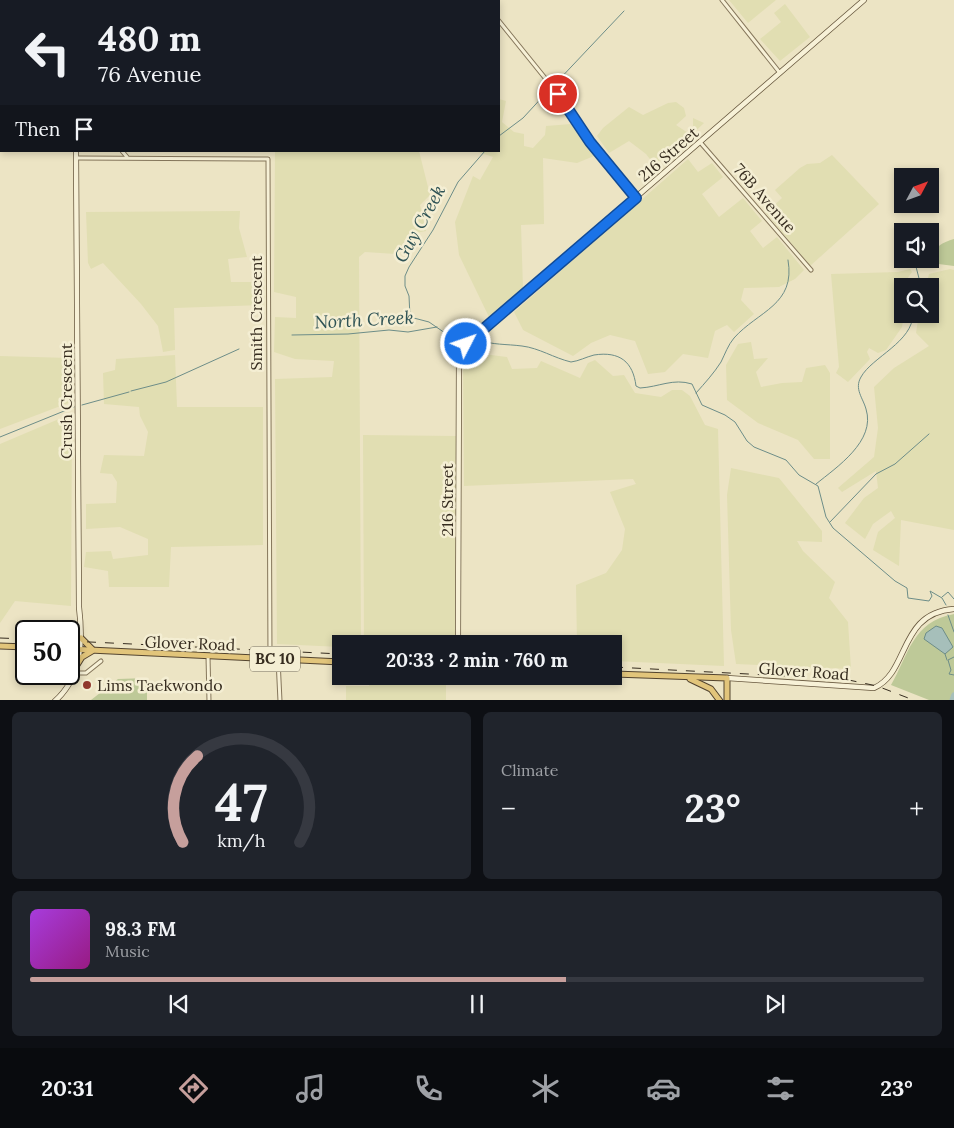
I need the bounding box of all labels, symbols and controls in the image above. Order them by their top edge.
text: 480 m [98,16,201,61]
icon: left [15,20,80,85]
text: 76 Avenue [98,60,201,88]
pin [537,73,579,115]
icon: arrive [544,80,572,108]
icon: arrive [70,115,98,143]
text: Then [15,117,60,141]
street label: 216 Street [634,122,703,186]
street label: 76B Avenue [730,159,801,237]
north arrow [894,168,939,212]
map controls [894,168,939,323]
water label: Guy Creek [389,181,450,267]
button: sound [894,223,939,268]
street label: Smith Crescent [246,255,266,370]
button: search [894,278,939,323]
water label: North Creek [314,305,414,334]
position arrow [439,317,491,369]
street label: Crush Crescent [56,342,76,459]
street label: 216 Street [437,463,457,537]
speed limit sign: 50 [15,620,80,685]
street label: Glover Road [144,631,236,655]
road number: BC 10 [250,646,300,672]
text: 20:33 · 2 min · 760 m [386,648,568,672]
street label: Glover Road [758,658,850,684]
place label: Lims Taekwondo [97,675,223,695]
marker: Lims Taekwondo [81,679,93,691]
text: Climate [501,760,558,780]
text: 47 [215,769,268,835]
text: 23° [684,784,741,832]
text: − [501,791,516,827]
text: + [909,791,924,827]
text: km/h [217,829,266,852]
text: 98.3 FM [105,917,176,941]
text: Music [105,941,150,961]
icon: previous [165,990,193,1018]
icon: pause [463,990,491,1018]
icon: next [761,990,789,1018]
icon: directions [176,1071,211,1106]
icon: music [293,1071,328,1106]
icon: phone [411,1071,446,1106]
icon: climate [528,1071,563,1106]
icon: car [646,1071,681,1106]
icon: filters [763,1071,798,1106]
text: 20:31 [41,1074,94,1102]
text: 23° [880,1074,913,1102]

